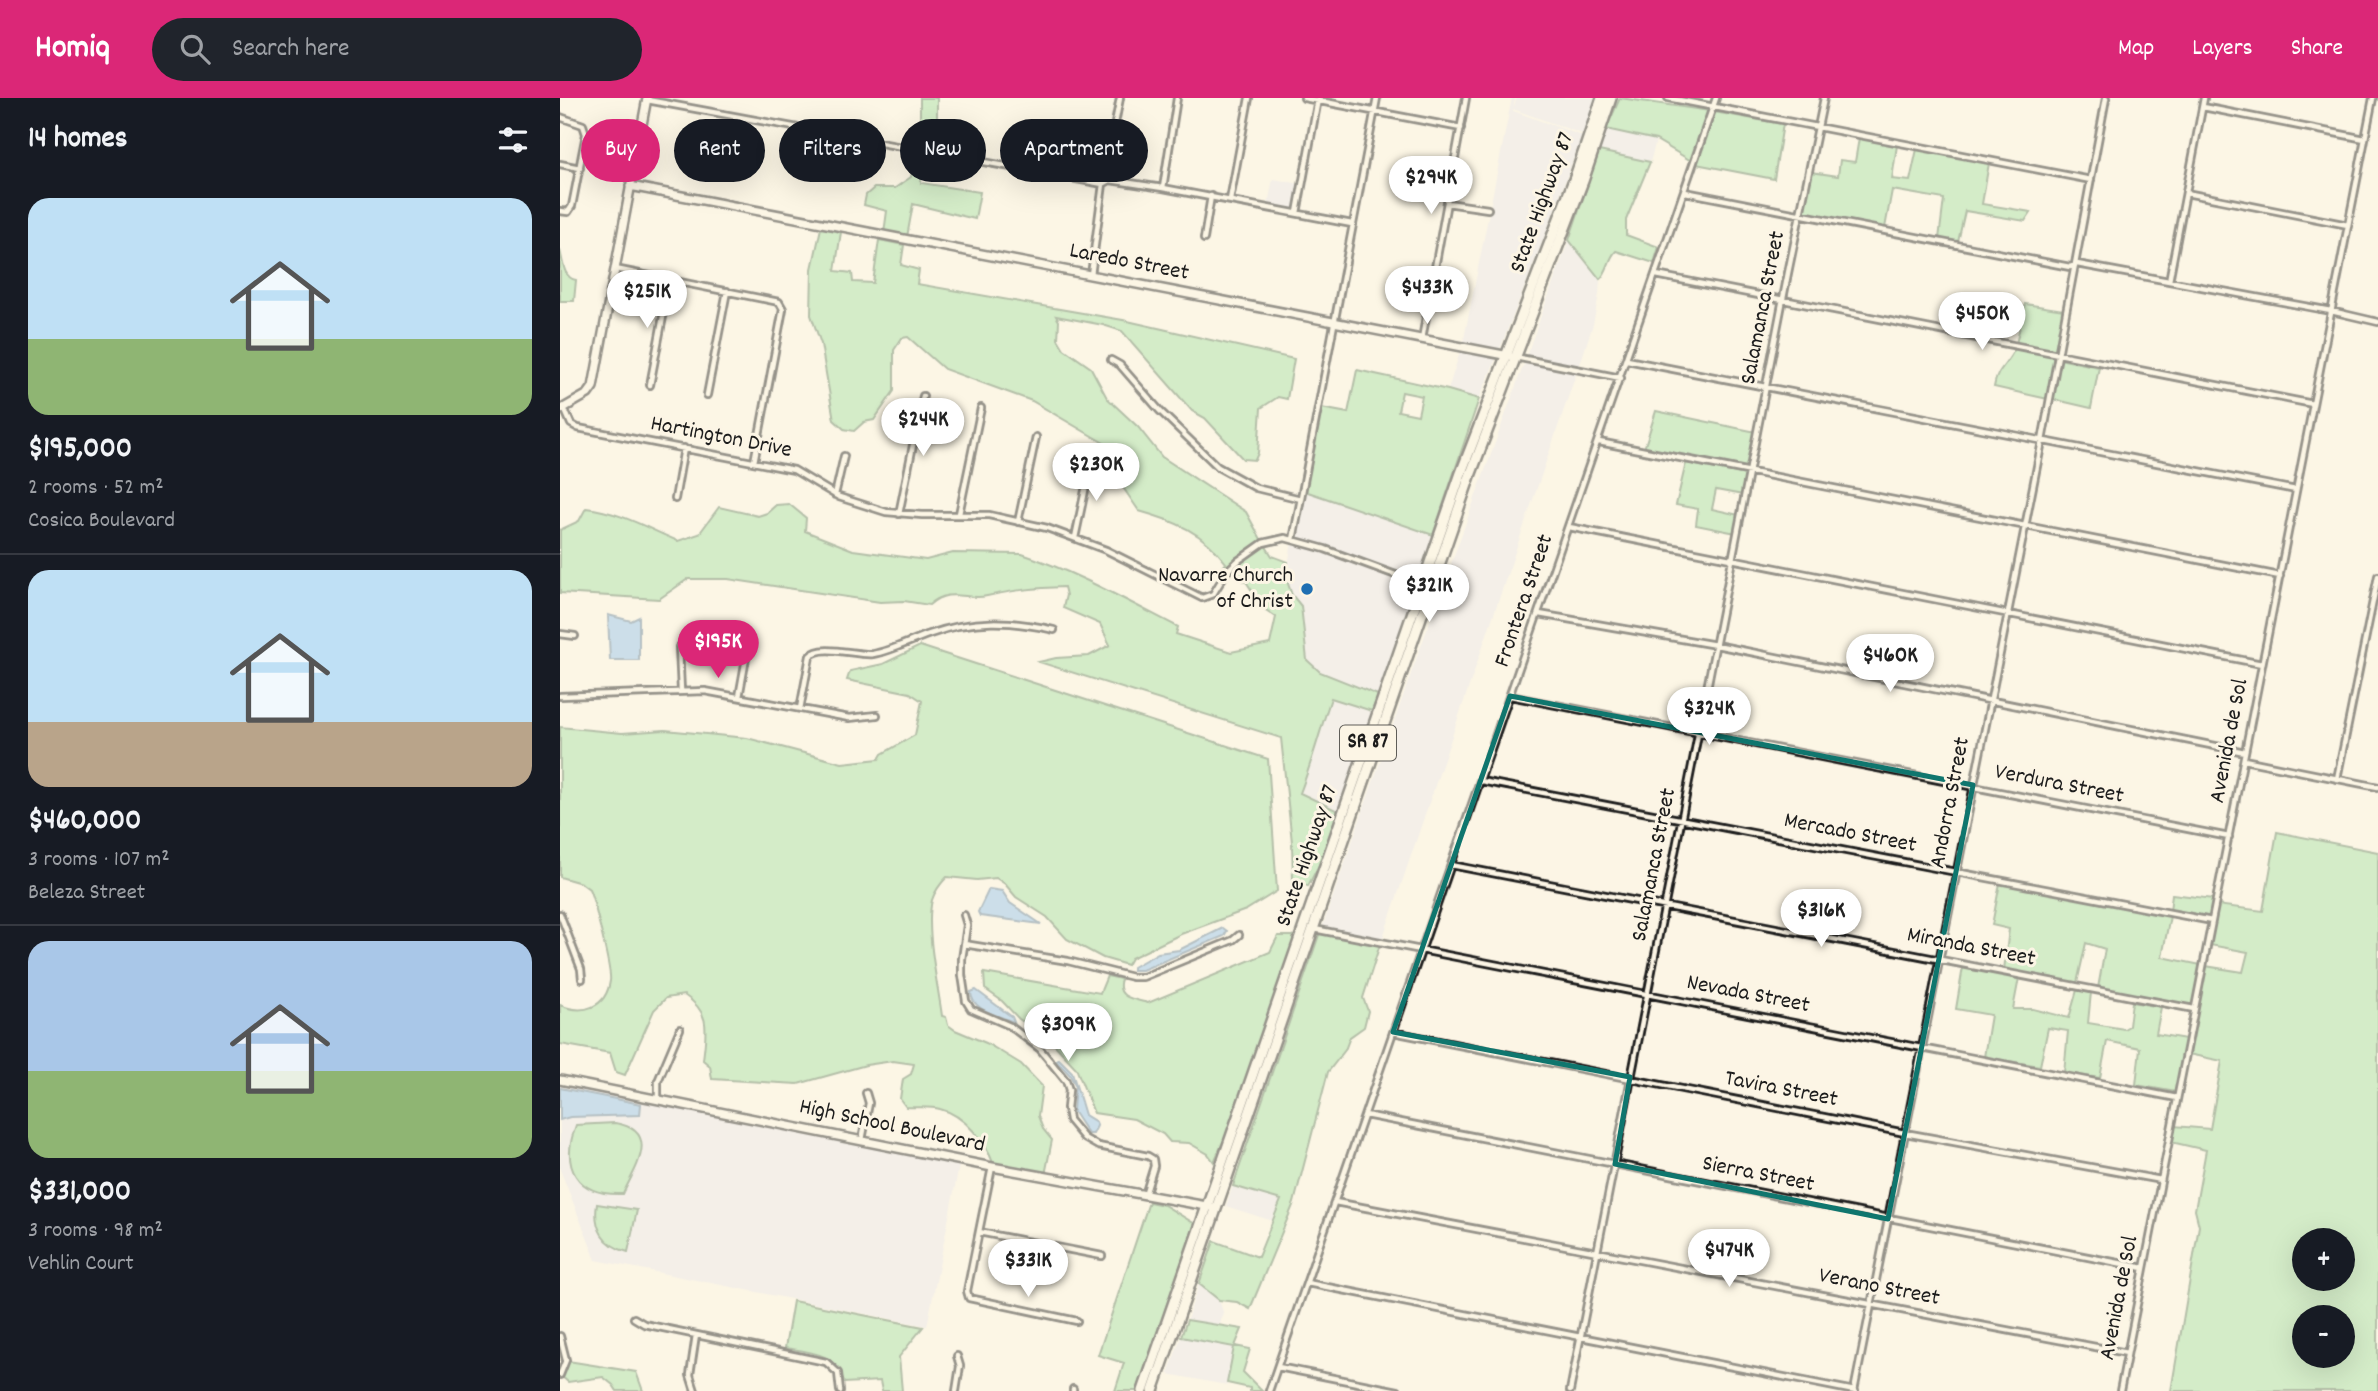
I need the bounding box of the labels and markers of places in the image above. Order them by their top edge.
pin: $294K [1382,156,1480,216]
pin: $433K [1378,266,1476,326]
pin: $251K [598,271,696,330]
pin: $450K [1933,292,2031,352]
pin: $244K [874,398,972,458]
pin: $230K [1047,444,1145,503]
place label: Navarre Church of Christ [1158,560,1293,619]
pin: $321K [1380,564,1478,624]
marker: Navarre Church of Christ [1299,581,1315,597]
pin: $195K [669,620,767,680]
pin: $460K [1841,634,1939,694]
pin: $324K [1660,688,1758,747]
pin: $316K [1772,890,1870,949]
pin: $309K [1019,1004,1117,1063]
pin: $474K [1680,1230,1778,1289]
pin: $331K [979,1240,1077,1299]

